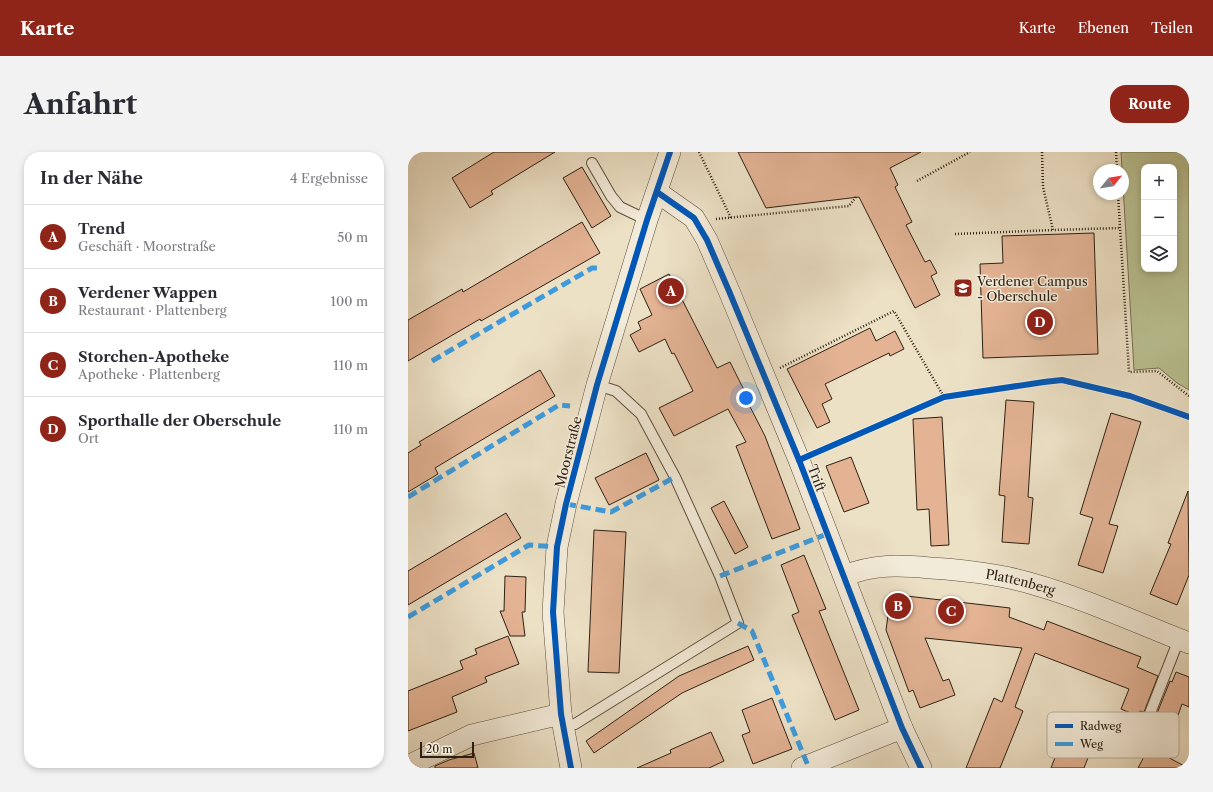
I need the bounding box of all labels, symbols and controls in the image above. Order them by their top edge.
text: Karte [20,17,74,40]
text: Karte [1019,19,1056,37]
text: Ebenen [1078,19,1129,37]
text: Teilen [1151,19,1193,37]
button: Route [1110,85,1189,123]
text: Anfahrt [24,87,137,121]
north arrow [1093,164,1129,200]
map controls [1141,164,1177,272]
button: + [1141,164,1177,200]
text: In der Nähe [40,168,143,188]
text: 4 Ergebnisse [290,170,368,186]
button: − [1141,200,1177,236]
text: Trend [78,219,125,238]
text: A [48,229,58,245]
text: 50 m [337,229,368,245]
button: layers [1141,236,1177,272]
text: Geschäft · Moorstraße [78,238,216,254]
place label: Verdener Campus - Oberschule [976,273,1088,304]
pin: A [658,276,684,306]
school or university icon: Verdener Campus - Oberschule [952,277,974,299]
text: Verdener Wappen [78,283,218,302]
text: B [48,293,58,309]
text: 100 m [330,293,368,309]
text: Restaurant · Plattenberg [78,302,227,318]
pin: D [1027,307,1053,337]
text: Storchen-Apotheke [78,347,229,366]
text: C [48,357,58,373]
text: 110 m [333,357,368,373]
text: Apotheke · Plattenberg [78,366,220,382]
your location [736,388,756,408]
text: Sporthalle der Oberschule [78,411,281,430]
street label: Moorstraße [551,415,585,489]
text: D [47,421,59,437]
text: 110 m [333,421,368,437]
text: Ort [78,430,99,446]
street label: Trift [805,462,829,494]
street label: Plattenberg [984,566,1057,598]
pin: B [885,591,911,621]
pin: C [938,596,964,626]
legend [1047,712,1179,758]
text: Radweg [1080,719,1121,733]
text: Weg [1079,737,1103,751]
scale bar [420,740,474,759]
text: 20 m [426,742,452,756]

